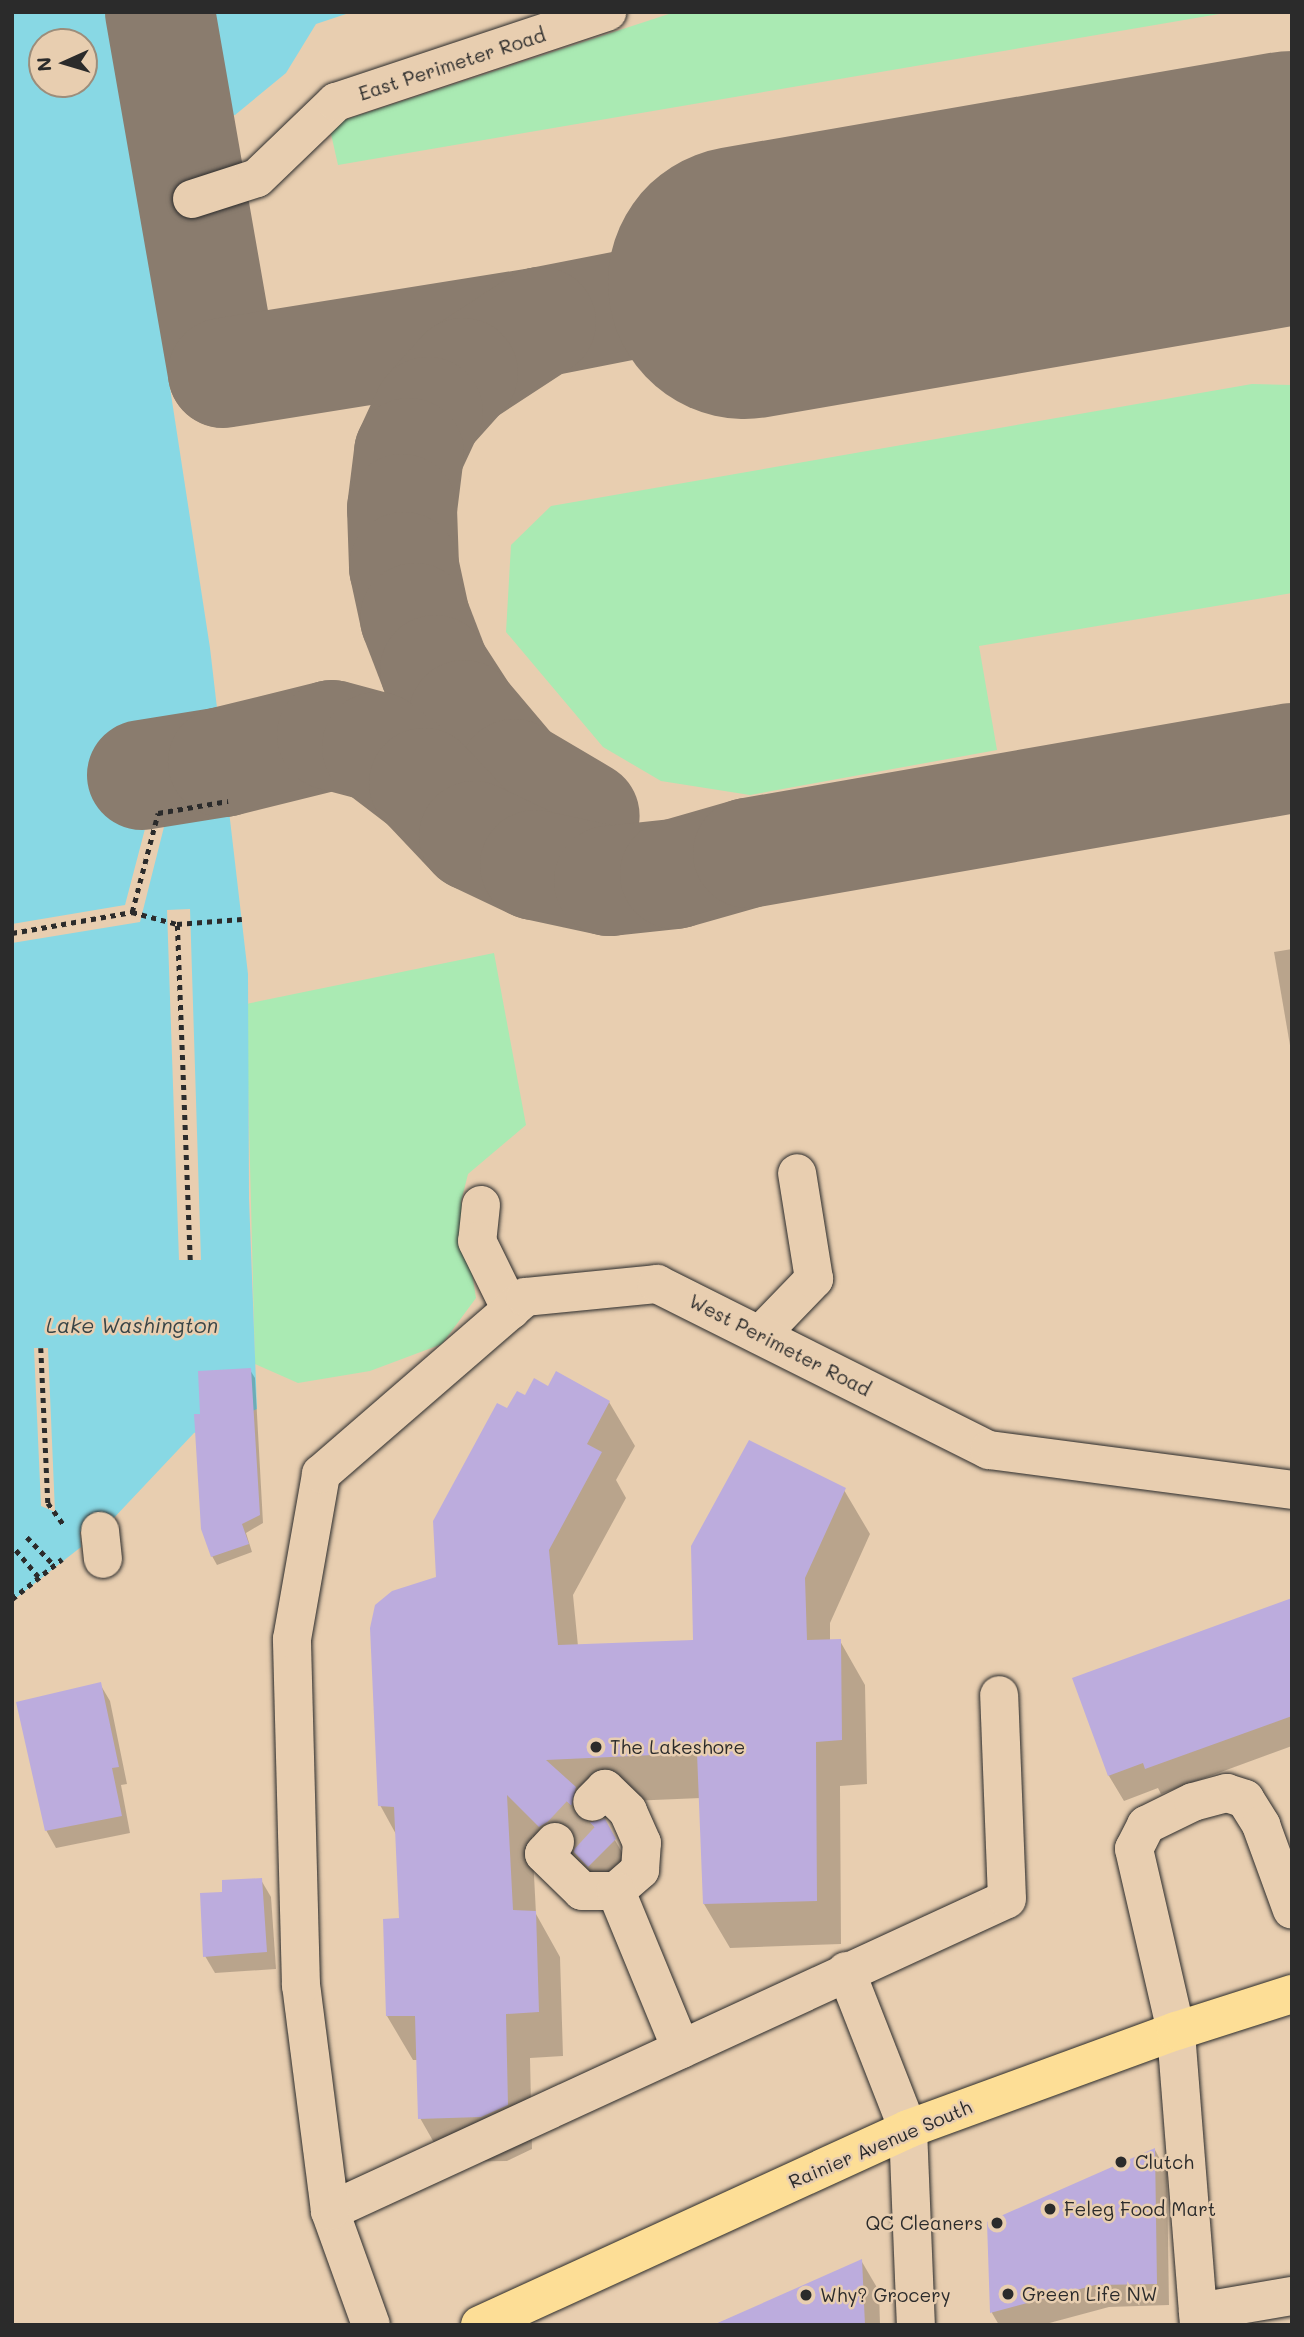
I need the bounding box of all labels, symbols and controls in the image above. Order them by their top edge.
street label: East Perimeter Road [356,23,548,105]
north arrow [28,28,98,98]
text: N [31,56,57,72]
street label: West Perimeter Road [685,1289,875,1401]
water label: Lake Washington [46,1312,218,1338]
place label: The Lakeshore [610,1736,745,1758]
marker: The Lakeshore [588,1739,604,1755]
street label: Rainier Avenue South [785,2095,975,2193]
place label: Clutch [1135,2151,1194,2173]
marker: Clutch [1113,2154,1129,2170]
place label: Feleg Food Mart [1064,2198,1216,2220]
marker: Feleg Food Mart [1042,2201,1058,2217]
place label: QC Cleaners [866,2212,983,2234]
marker: QC Cleaners [989,2215,1005,2231]
place label: Green Life NW [1022,2283,1157,2305]
place label: Why? Grocery [820,2284,951,2306]
marker: Green Life NW [1000,2286,1016,2302]
marker: Why? Grocery [798,2287,814,2303]

